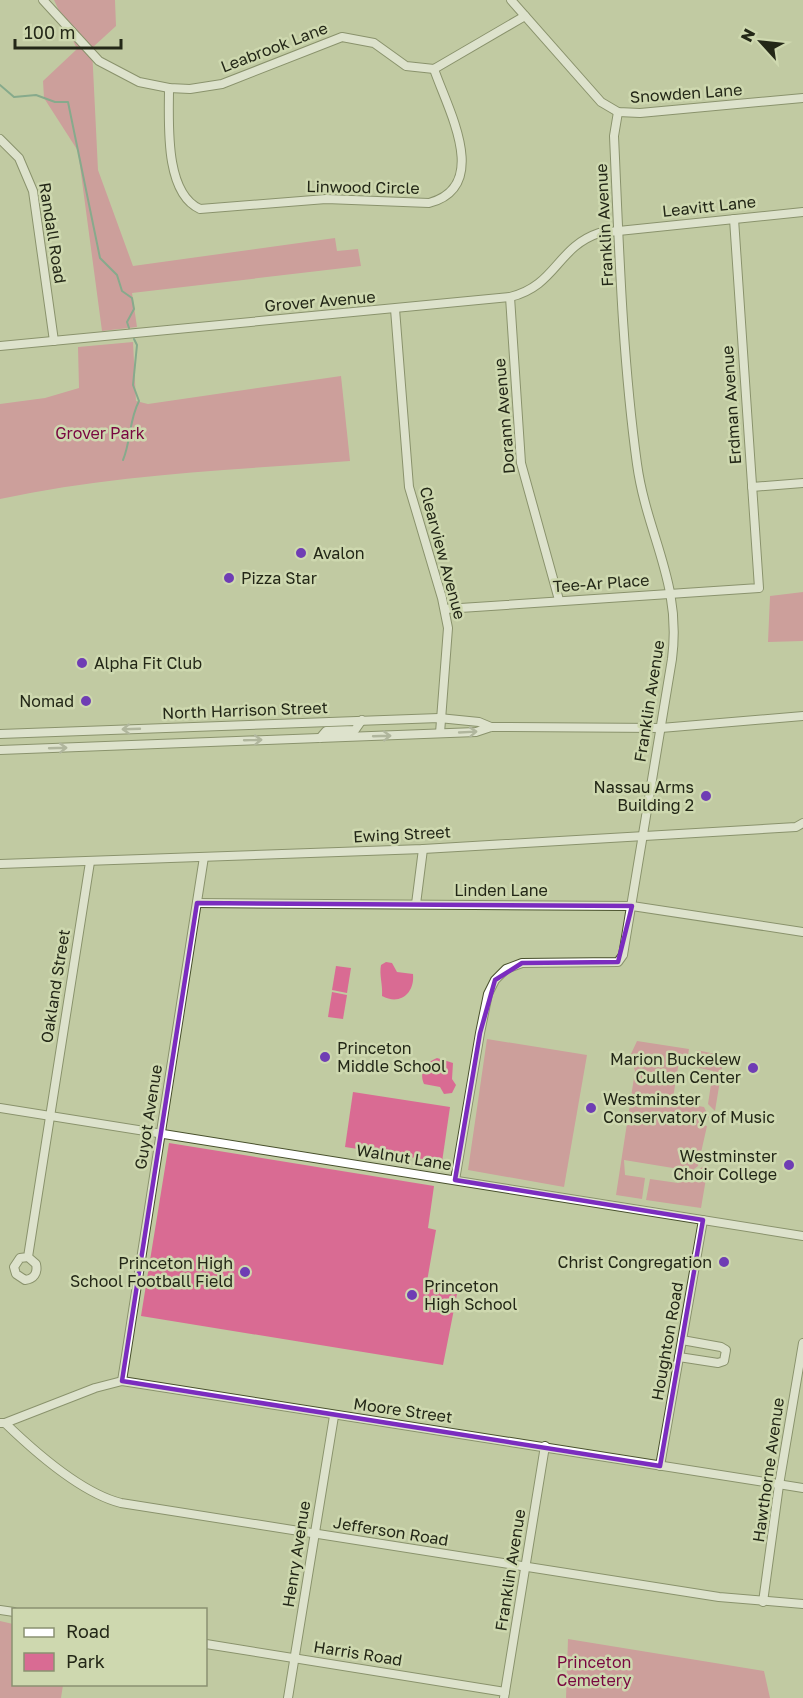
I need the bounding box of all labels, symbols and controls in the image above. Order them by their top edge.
scale bar [15,12,122,50]
north arrow [731,12,791,72]
street label: Leabrook Lane [218,17,330,77]
text: 100 m [24,21,75,43]
text: N [736,25,759,45]
street label: Snowden Lane [629,79,743,107]
street label: Franklin Avenue [591,163,617,287]
street label: Linwood Circle [306,176,420,198]
street label: Randall Road [35,181,71,285]
street label: Leavitt Lane [661,191,757,221]
street label: Grover Avenue [264,286,376,316]
street label: Erdman Avenue [717,345,745,465]
street label: Dorann Avenue [489,357,519,475]
park label: Grover Park [55,423,145,443]
street label: Clearview Avenue [416,484,470,622]
place label: Avalon [313,543,365,563]
marker: Avalon [294,546,308,560]
place label: Pizza Star [241,568,317,588]
street label: Tee-Ar Place [552,570,650,596]
marker: Pizza Star [222,571,236,585]
street label: Franklin Avenue [629,639,669,763]
place label: Alpha Fit Club [94,653,202,673]
marker: Alpha Fit Club [75,656,89,670]
place label: Nomad [19,691,74,711]
marker: Nomad [79,694,93,708]
street label: North Harrison Street [162,697,328,723]
one-way arrow [121,724,141,735]
one-way arrow [457,726,477,737]
one-way arrow [371,730,391,741]
one-way arrow [243,735,263,746]
one-way arrow [48,742,68,753]
place label: Nassau Arms Building 2 [594,777,694,815]
marker: Nassau Arms Building 2 [699,789,713,803]
street label: Ewing Street [353,821,451,847]
street label: Linden Lane [454,880,548,900]
street label: Oakland Street [36,928,74,1044]
place label: Princeton Middle School [337,1038,446,1076]
place label: Marion Buckelew Cullen Center [610,1049,741,1087]
marker: Princeton Middle School [318,1050,332,1064]
marker: Marion Buckelew Cullen Center [746,1061,760,1075]
street label: Guyot Avenue [130,1063,166,1171]
place label: Westminster Conservatory of Music [603,1089,775,1127]
marker: Westminster Conservatory of Music [584,1101,598,1115]
street label: Walnut Lane [355,1140,453,1174]
place label: Westminster Choir College [673,1146,777,1184]
marker: Westminster Choir College [782,1158,796,1172]
place label: Christ Congregation [558,1252,712,1272]
place label: Princeton High School Football Field [70,1253,233,1291]
marker: Christ Congregation [717,1255,731,1269]
marker: Princeton High School Football Field [238,1265,252,1279]
place label: Princeton High School [424,1276,517,1314]
street label: Houghton Road [647,1280,687,1402]
marker: Princeton High School [405,1288,419,1302]
street label: Moore Street [352,1393,454,1427]
street label: Hawthorne Avenue [748,1396,788,1544]
street label: Henry Avenue [278,1499,314,1609]
street label: Franklin Avenue [490,1508,530,1632]
street label: Jefferson Road [332,1512,450,1550]
legend [12,1608,207,1686]
text: Road [66,1620,110,1642]
street label: Harris Road [312,1636,404,1670]
text: Park [66,1650,105,1672]
park label: Princeton Cemetery [557,1652,632,1690]

